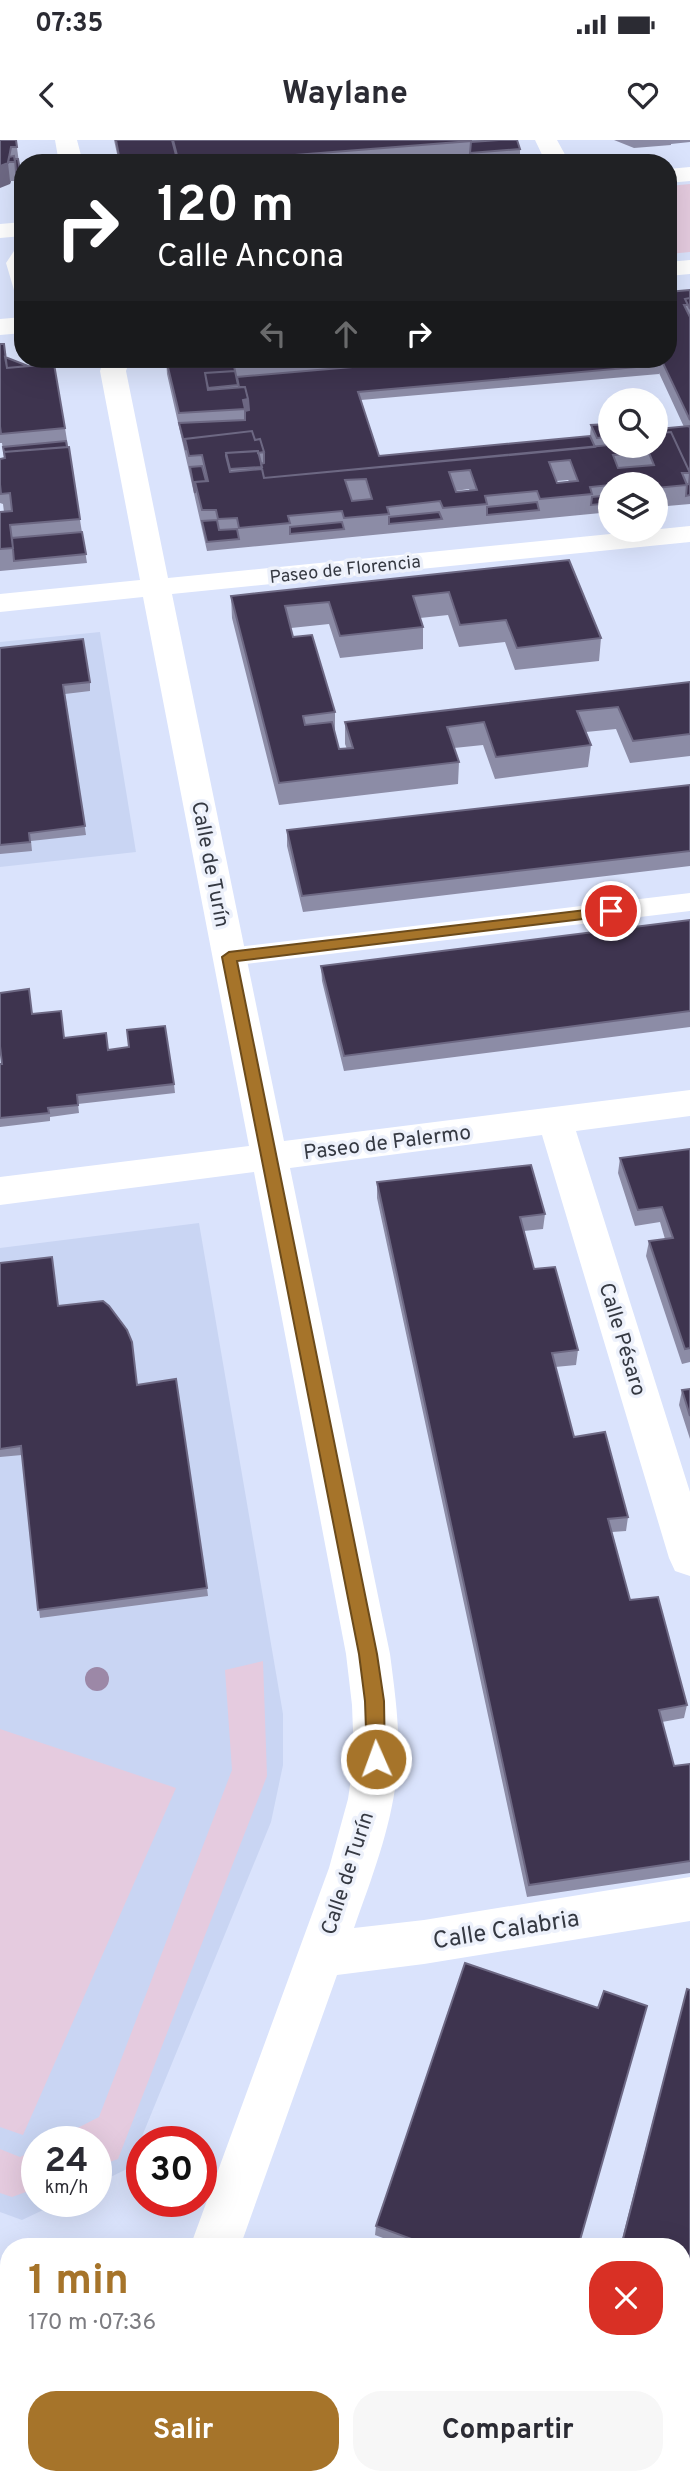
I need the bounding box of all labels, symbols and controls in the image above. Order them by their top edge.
text: 07:35 [35,8,103,41]
text: Waylane [282,75,408,115]
icon: back [28,76,66,114]
icon: heart [624,76,662,114]
text: 120 m [157,177,294,239]
icon: right [42,182,133,273]
text: Calle Ancona [157,238,344,278]
icon: left [254,315,292,353]
icon: ahead [327,315,365,353]
icon: right [400,315,438,353]
map controls [598,388,668,542]
button: search [598,388,668,458]
button: layers [598,472,668,542]
street label: Paseo de Florencia [269,551,422,590]
street label: Calle de Turín [184,799,235,930]
pin [581,881,641,941]
icon: arrive [592,892,630,930]
street label: Paseo de Palermo [302,1120,473,1167]
street label: Calle Pésaro [592,1280,652,1399]
position arrow [339,1722,413,1796]
street label: Calle de Turín [316,1809,381,1938]
street label: Calle Calabria [431,1905,582,1957]
speed limit sign: 30 [126,2126,217,2217]
text: 24 [45,2140,88,2184]
text: km/h [45,2177,88,2200]
text: 1 min [28,2256,129,2309]
button: close [589,2261,663,2335]
text: 170 m · 07:36 [28,2309,156,2338]
button: Salir [28,2391,339,2471]
button: Compartir [353,2391,663,2471]

